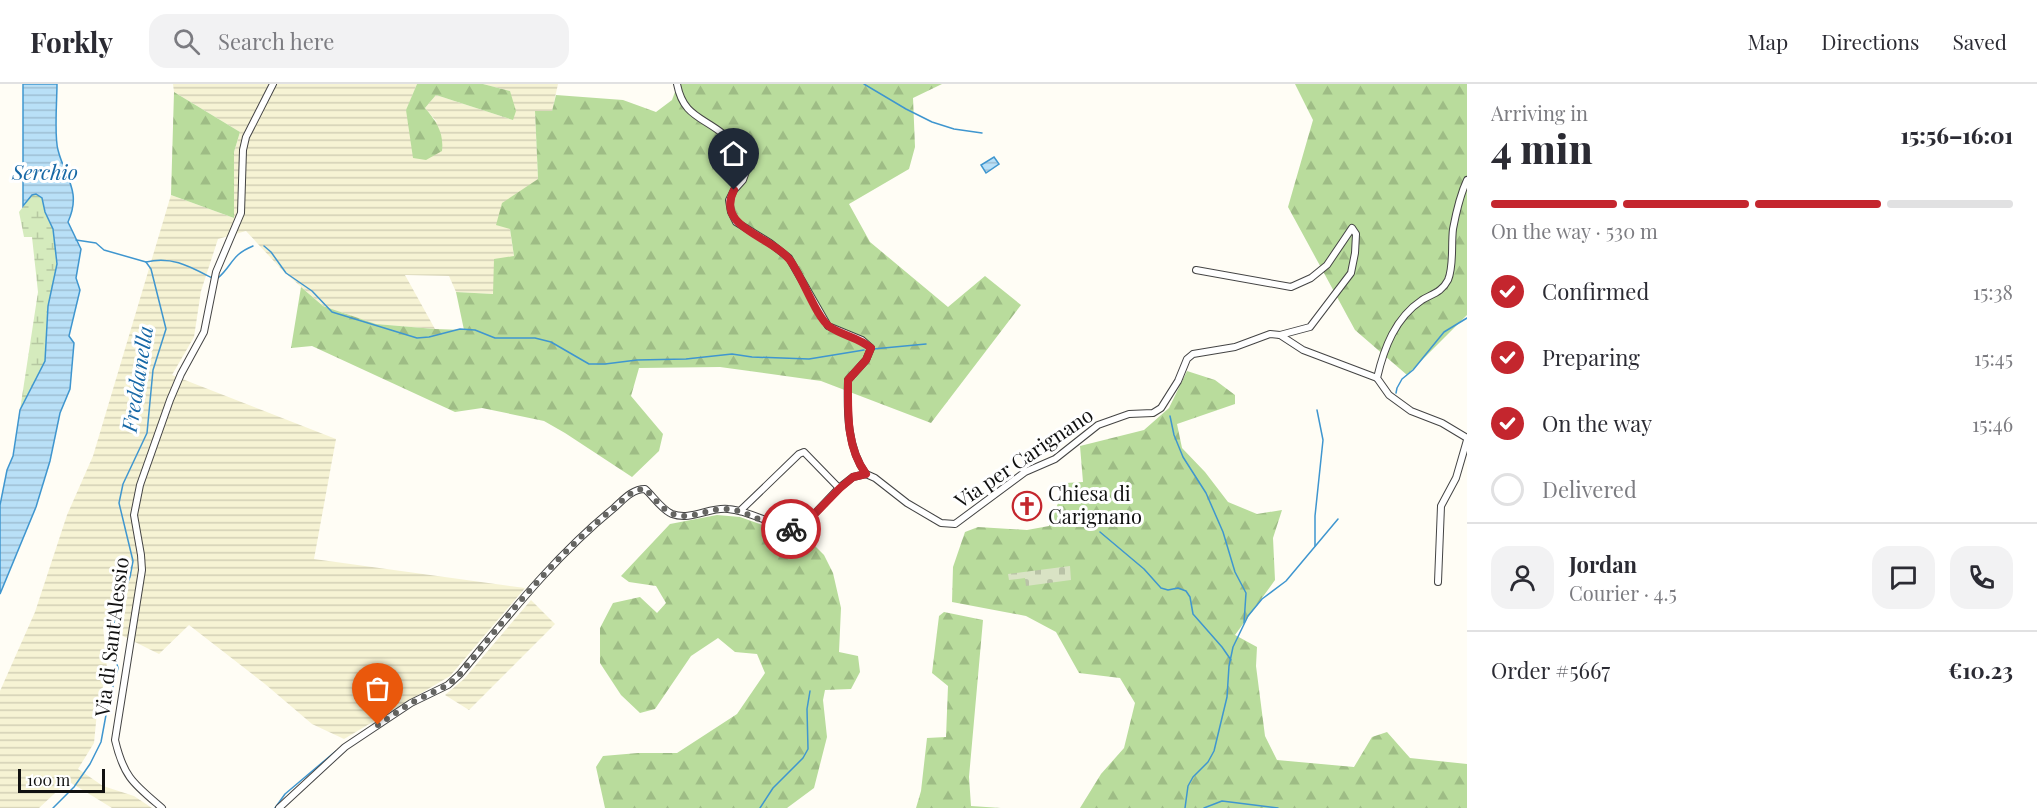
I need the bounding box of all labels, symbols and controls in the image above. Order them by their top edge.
search box [149,14,569,68]
text: Forkly [30,23,113,60]
icon: search [170,25,203,58]
text: Search here [218,26,334,56]
text: Map [1747,27,1788,55]
text: Directions [1821,27,1919,55]
text: Saved [1952,27,2007,55]
text: Arriving in [1491,99,1588,126]
text: 15:56–16:01 [1901,120,2013,150]
text: 4 min [1491,122,1593,174]
pin [708,128,759,190]
icon: home [717,137,750,170]
water label: Serchio [11,157,78,185]
text: On the way · 530 m [1491,217,1658,244]
icon: check [1491,275,1524,308]
text: Confirmed [1542,276,1649,306]
text: 15:38 [1973,278,2013,305]
water label: Freddanella [114,324,158,435]
icon: check [1491,341,1524,374]
text: Preparing [1542,342,1640,372]
text: 15:45 [1974,344,2013,371]
street label: Via per Carignano [948,400,1098,514]
icon: check [1491,407,1524,440]
text: On the way [1542,408,1652,438]
text: 15:46 [1972,410,2013,437]
text: Delivered [1542,474,1637,504]
place label: Chiesa di Carignano [1048,479,1142,529]
church icon: Chiesa di Carignano [1011,490,1043,522]
courier [761,499,821,559]
icon: bike [775,513,808,546]
button: person [1491,546,1554,609]
button: chat [1872,546,1935,609]
button: phone [1950,546,2013,609]
text: Jordan [1569,549,1637,579]
street label: Via di Sant'Alessio [87,555,134,719]
text: Courier · 4.5 [1569,579,1677,606]
text: Order #5667 [1491,655,1610,685]
text: €10.23 [1948,655,2013,685]
pin [352,663,403,725]
icon: bag [361,672,394,705]
scale bar [18,766,105,794]
text: 100 m [27,769,70,790]

